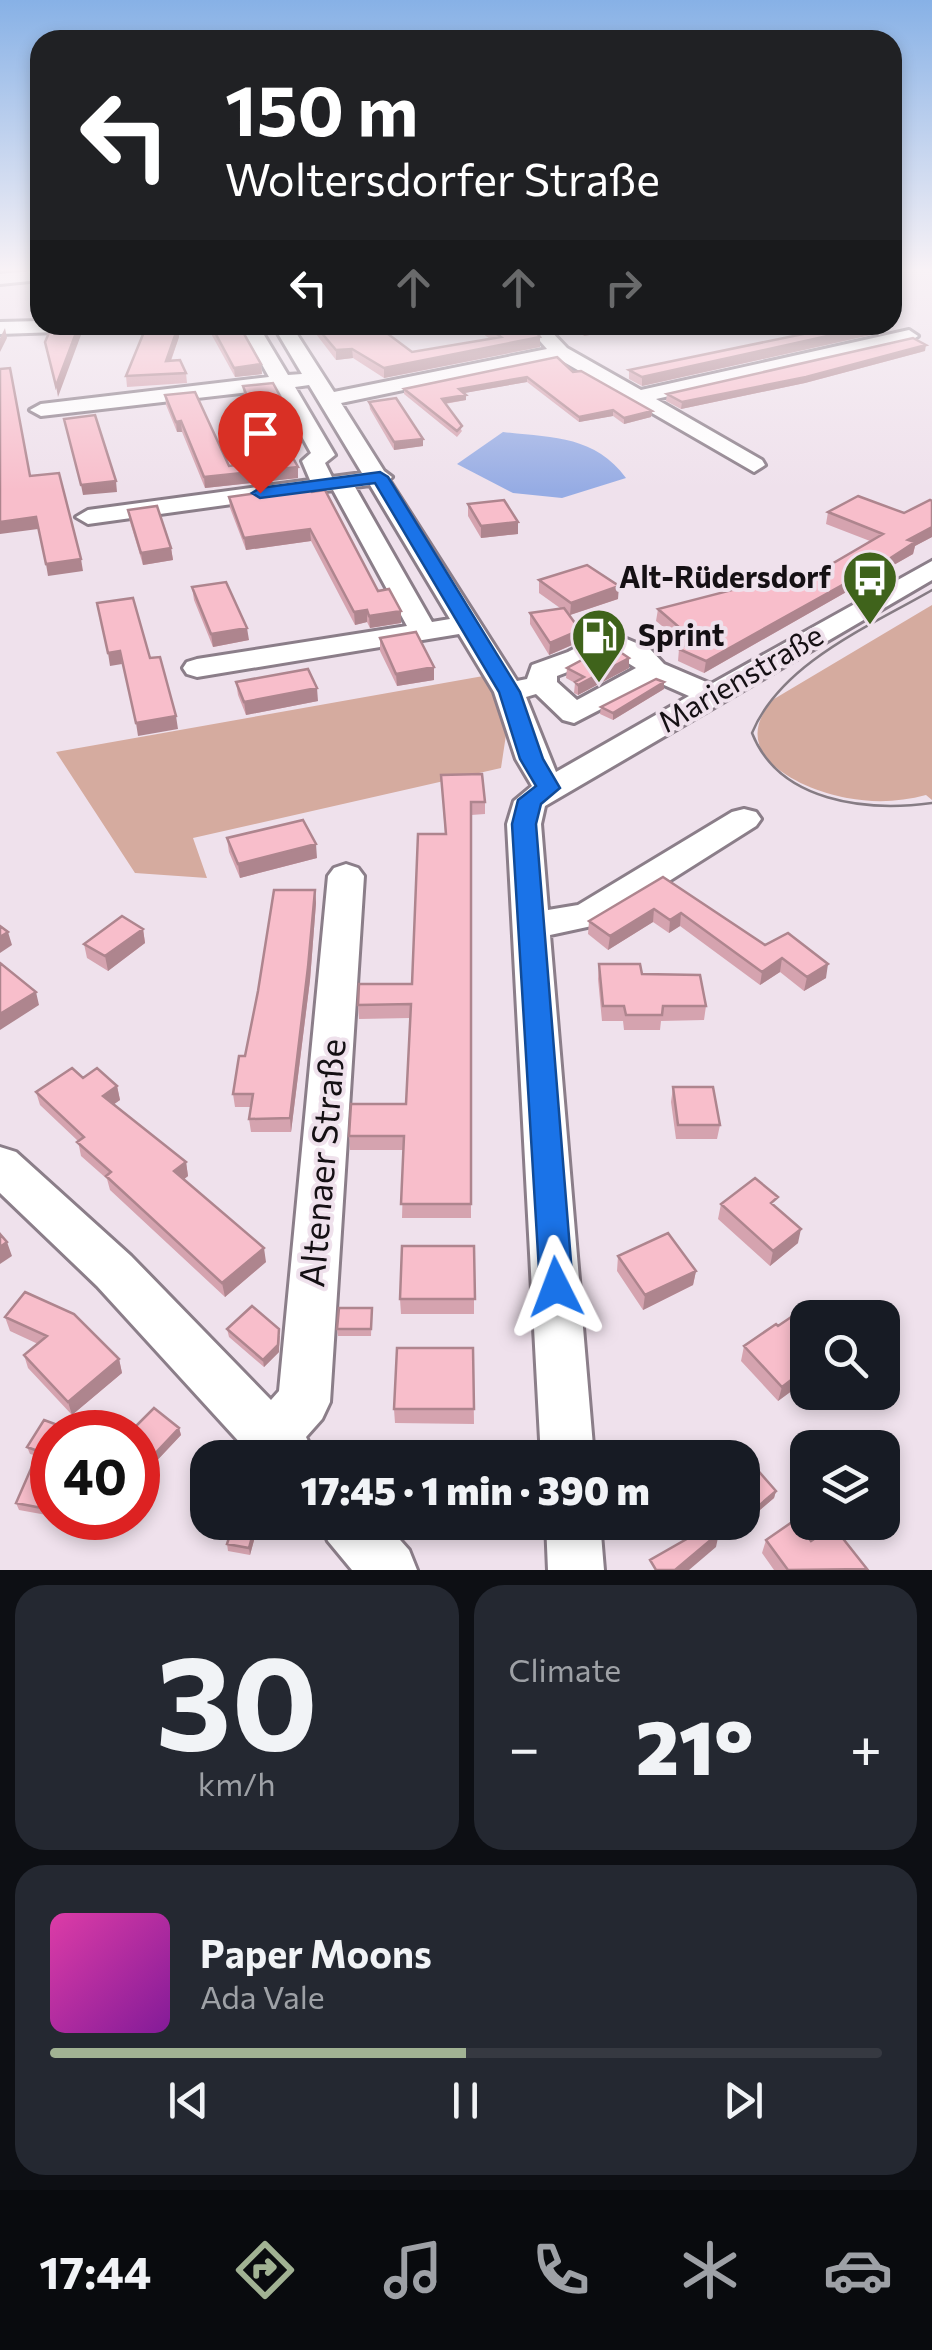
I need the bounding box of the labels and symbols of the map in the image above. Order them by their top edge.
pin [218,391,303,494]
bus stop icon: Alt-Rüdersdorf [840,548,900,627]
place label: Alt-Rüdersdorf [619,557,832,594]
fuel station icon: Sprint [569,606,629,685]
place label: Sprint [638,615,725,652]
street label: Marienstraße [651,615,829,739]
street label: Altenaer Straße [288,1037,353,1289]
position arrow [504,1235,608,1339]
speed limit sign: 40 [30,1410,160,1540]

